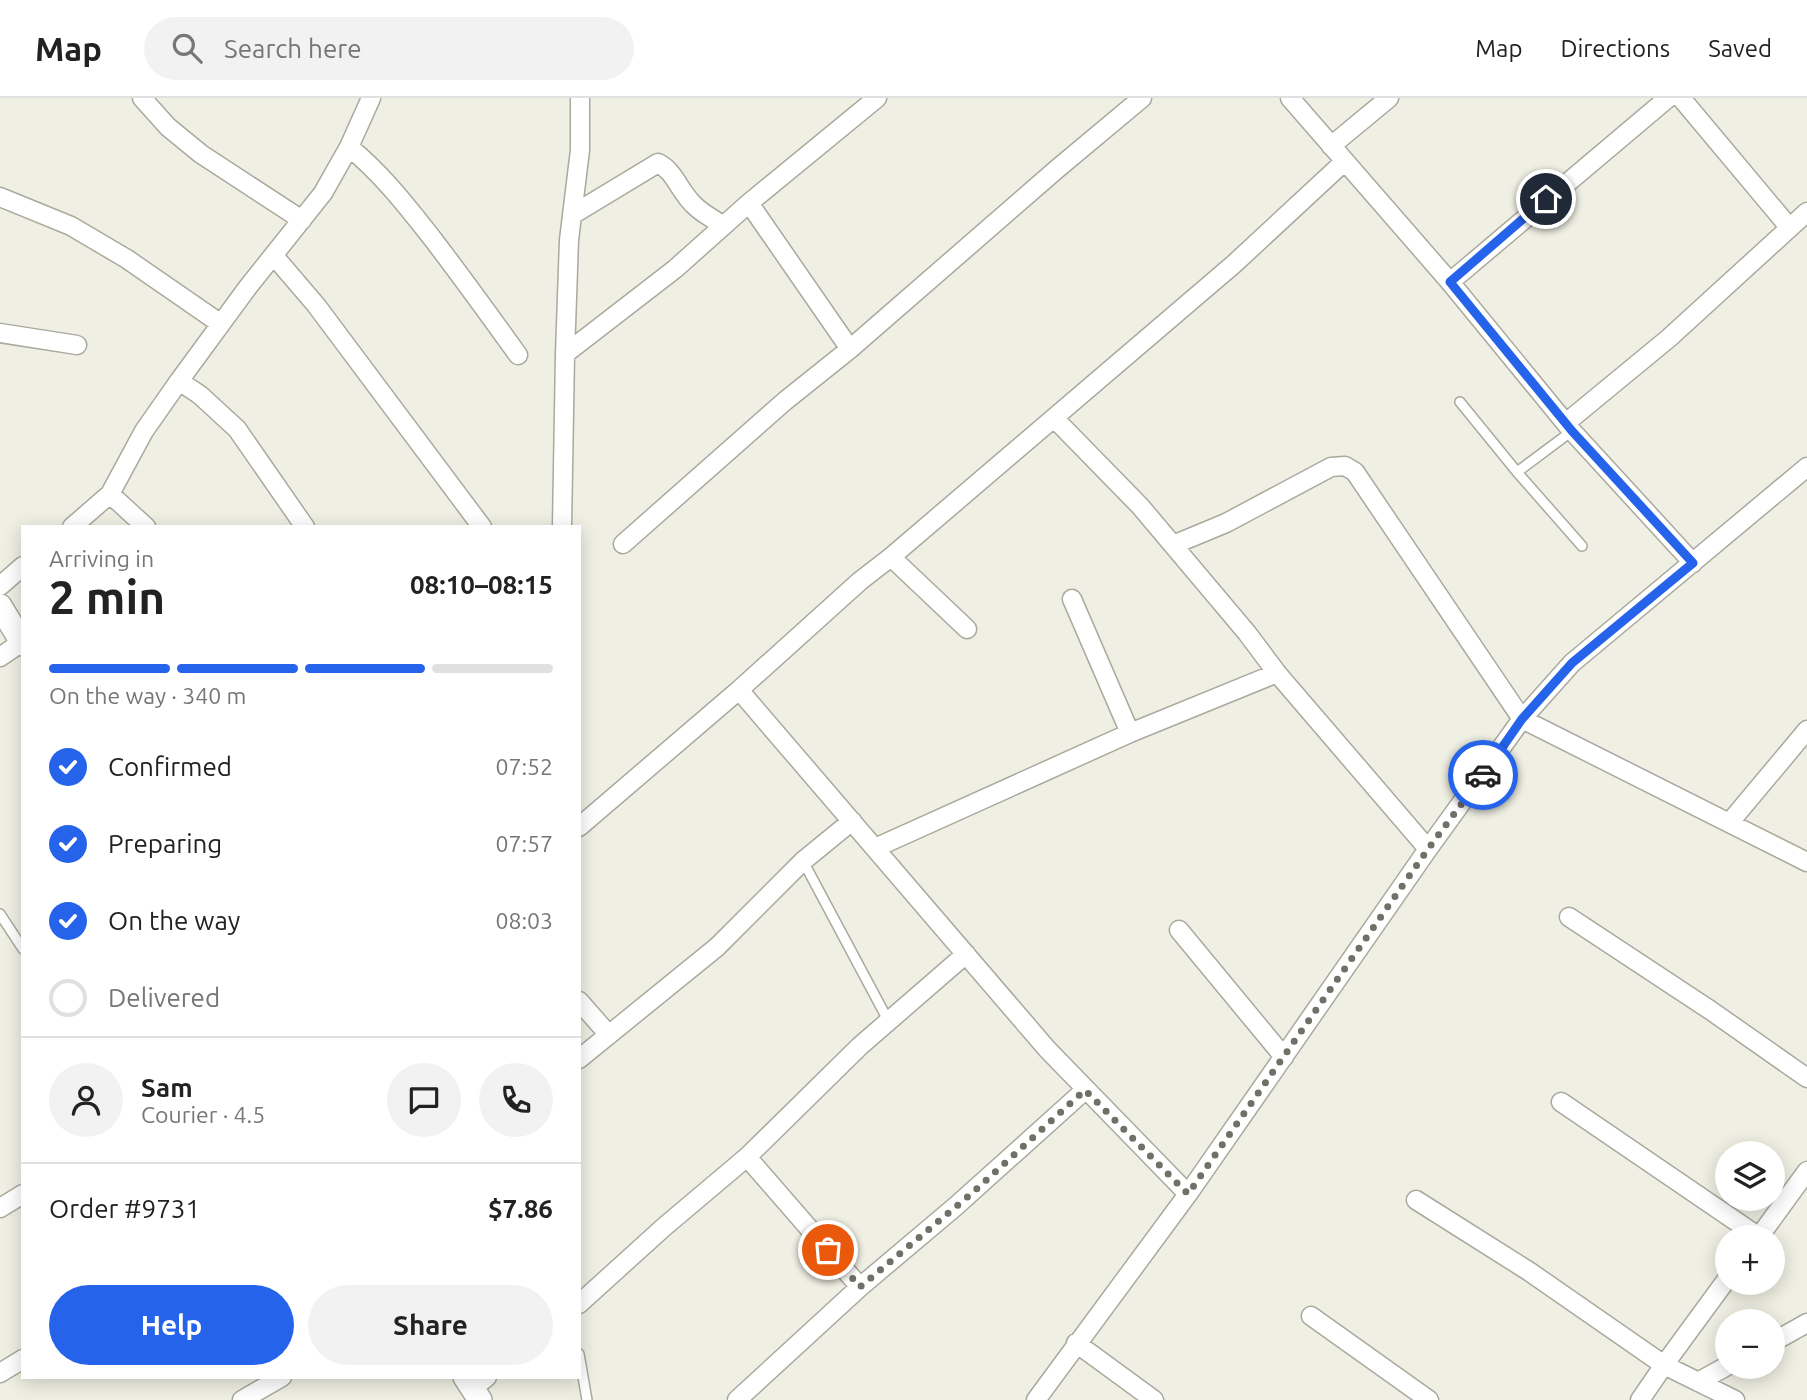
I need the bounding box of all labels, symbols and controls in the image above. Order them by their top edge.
search box [144,17,634,80]
icon: search [168,29,206,67]
text: Map [35,30,102,67]
text: Search here [224,34,362,63]
text: Map [1475,35,1522,62]
text: Directions [1560,35,1670,62]
text: Saved [1708,35,1772,62]
pin [1516,169,1576,229]
icon: home [1527,180,1565,218]
text: Arriving in [49,546,154,571]
text: 08:10–08:15 [410,570,553,599]
text: 2 min [49,571,165,623]
text: On the way · 340 m [49,683,246,708]
courier [1448,740,1518,810]
icon: check [49,748,87,786]
text: Confirmed [108,752,232,781]
text: 07:52 [495,754,553,779]
icon: car [1464,756,1502,794]
icon: check [49,825,87,863]
text: Preparing [108,829,222,858]
text: 07:57 [495,831,553,856]
icon: check [49,902,87,940]
text: On the way [108,906,240,935]
text: 08:03 [495,908,553,933]
text: Delivered [108,983,220,1012]
button: person [49,1063,123,1137]
button: chat [387,1063,461,1137]
button: phone [479,1063,553,1137]
text: Sam [141,1073,193,1102]
text: Courier · 4.5 [141,1102,265,1127]
map controls [1715,1141,1785,1379]
button: layers [1715,1141,1785,1211]
text: Order #9731 [49,1194,200,1223]
text: $7.86 [488,1194,553,1223]
pin [798,1220,858,1280]
button: + [1715,1225,1785,1295]
icon: bag [809,1231,847,1269]
button: Help [49,1285,294,1365]
button: Share [308,1285,553,1365]
button: − [1715,1309,1785,1379]

